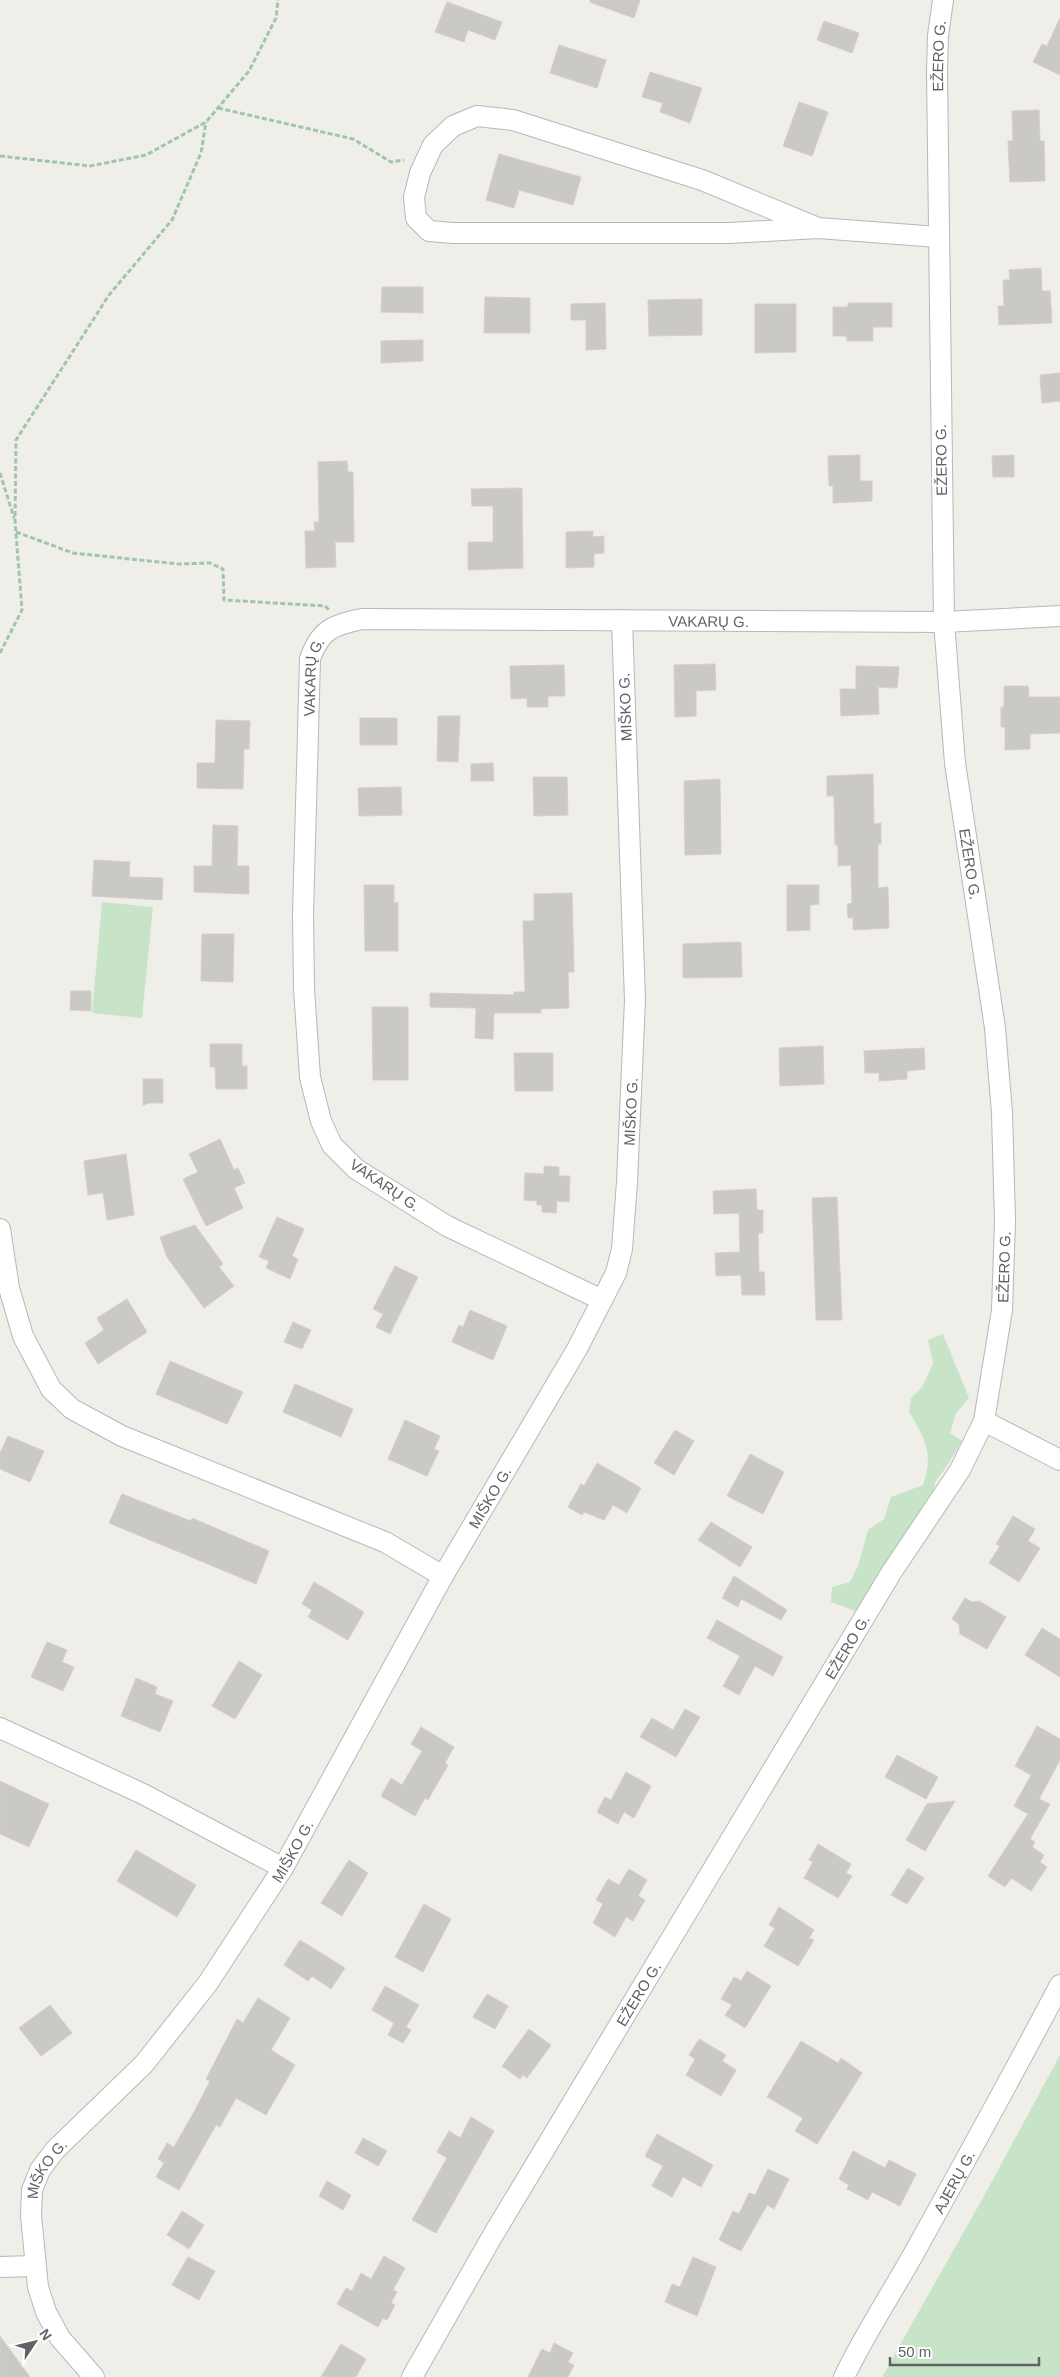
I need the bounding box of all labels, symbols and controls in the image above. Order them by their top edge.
street label: EŽERO G. [928,19,949,92]
street label: EŽERO G. [932,424,950,496]
street label: VAKARŲ G. [668,612,749,629]
street label: VAKARŲ G. [300,633,327,717]
street label: MIŠKO G. [615,673,635,741]
street label: EŽERO G. [956,827,984,901]
street label: MIŠKO G. [620,1077,640,1146]
street label: VAKARŲ G. [347,1155,423,1215]
street label: EŽERO G. [994,1231,1013,1303]
street label: MIŠKO G. [465,1464,514,1531]
street label: EŽERO G. [821,1612,873,1682]
street label: MIŠKO G. [268,1817,316,1885]
street label: EŽERO G. [612,1959,664,2029]
street label: MIŠKO G. [23,2135,70,2199]
street label: AJERŲ G. [929,2147,978,2216]
north arrow [10,2317,60,2367]
text: N [36,2326,55,2343]
scale bar [890,2334,1039,2366]
text: 50 m [898,2343,931,2360]

